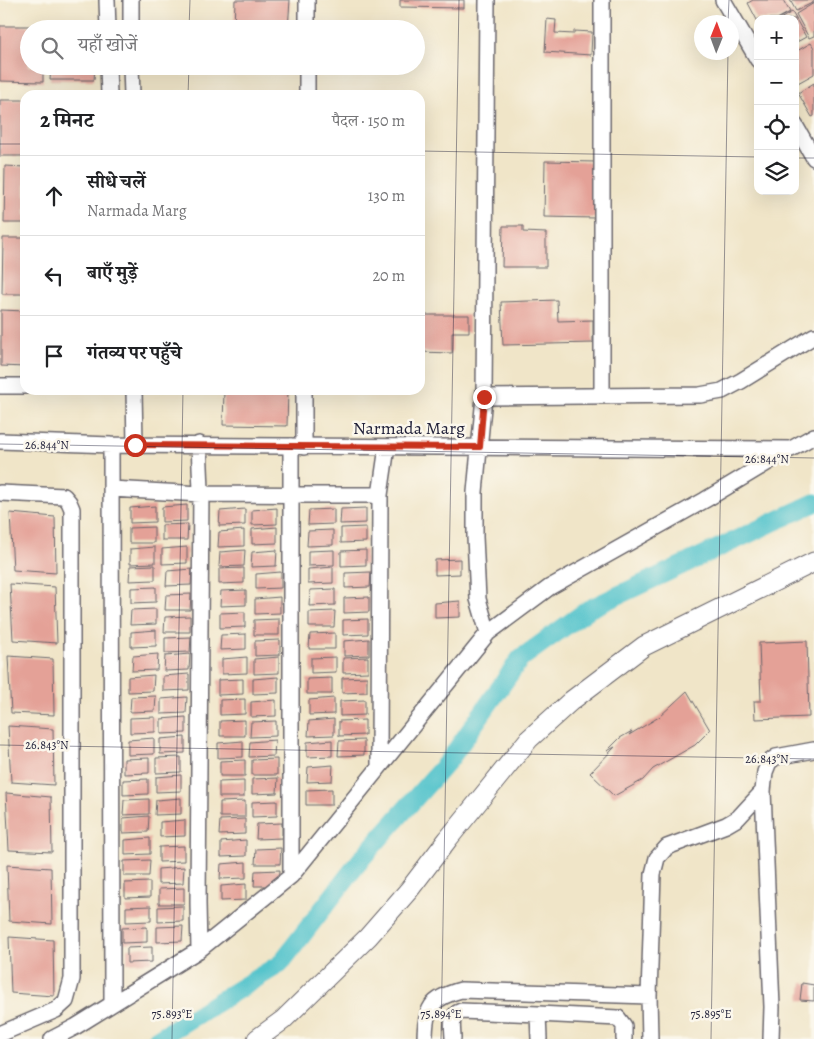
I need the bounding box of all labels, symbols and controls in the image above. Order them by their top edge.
north arrow [694,15,739,60]
map controls [754,15,799,195]
button: + [754,15,799,60]
search box [20,20,425,75]
text: यहाँ खोजें [78,32,137,58]
icon: search [38,34,66,62]
button: − [754,60,799,105]
button: locate [754,105,799,150]
text: 2 मिनट [40,106,94,134]
text: पैदल · 150 m [332,110,405,132]
button: layers [754,150,799,195]
text: सीधे चलें [87,169,145,195]
icon: ahead [40,182,68,210]
text: 130 m [368,185,405,207]
text: Narmada Marg [87,200,187,222]
text: बाएँ मुड़ें [87,260,137,286]
icon: left [40,262,68,290]
text: 20 m [372,265,405,287]
text: गंतव्य पर पहुँचे [87,340,182,366]
icon: arrive [40,342,68,370]
route end [473,386,496,409]
street label: Narmada Marg [353,416,465,440]
route start [124,434,147,457]
text: 26.844°N [25,437,69,453]
text: 26.844°N [745,451,789,467]
text: 26.843°N [25,737,69,753]
text: 26.843°N [745,751,789,767]
text: 75.893°E [152,1006,192,1022]
text: 75.894°E [420,1006,462,1022]
text: 75.895°E [690,1006,732,1022]

